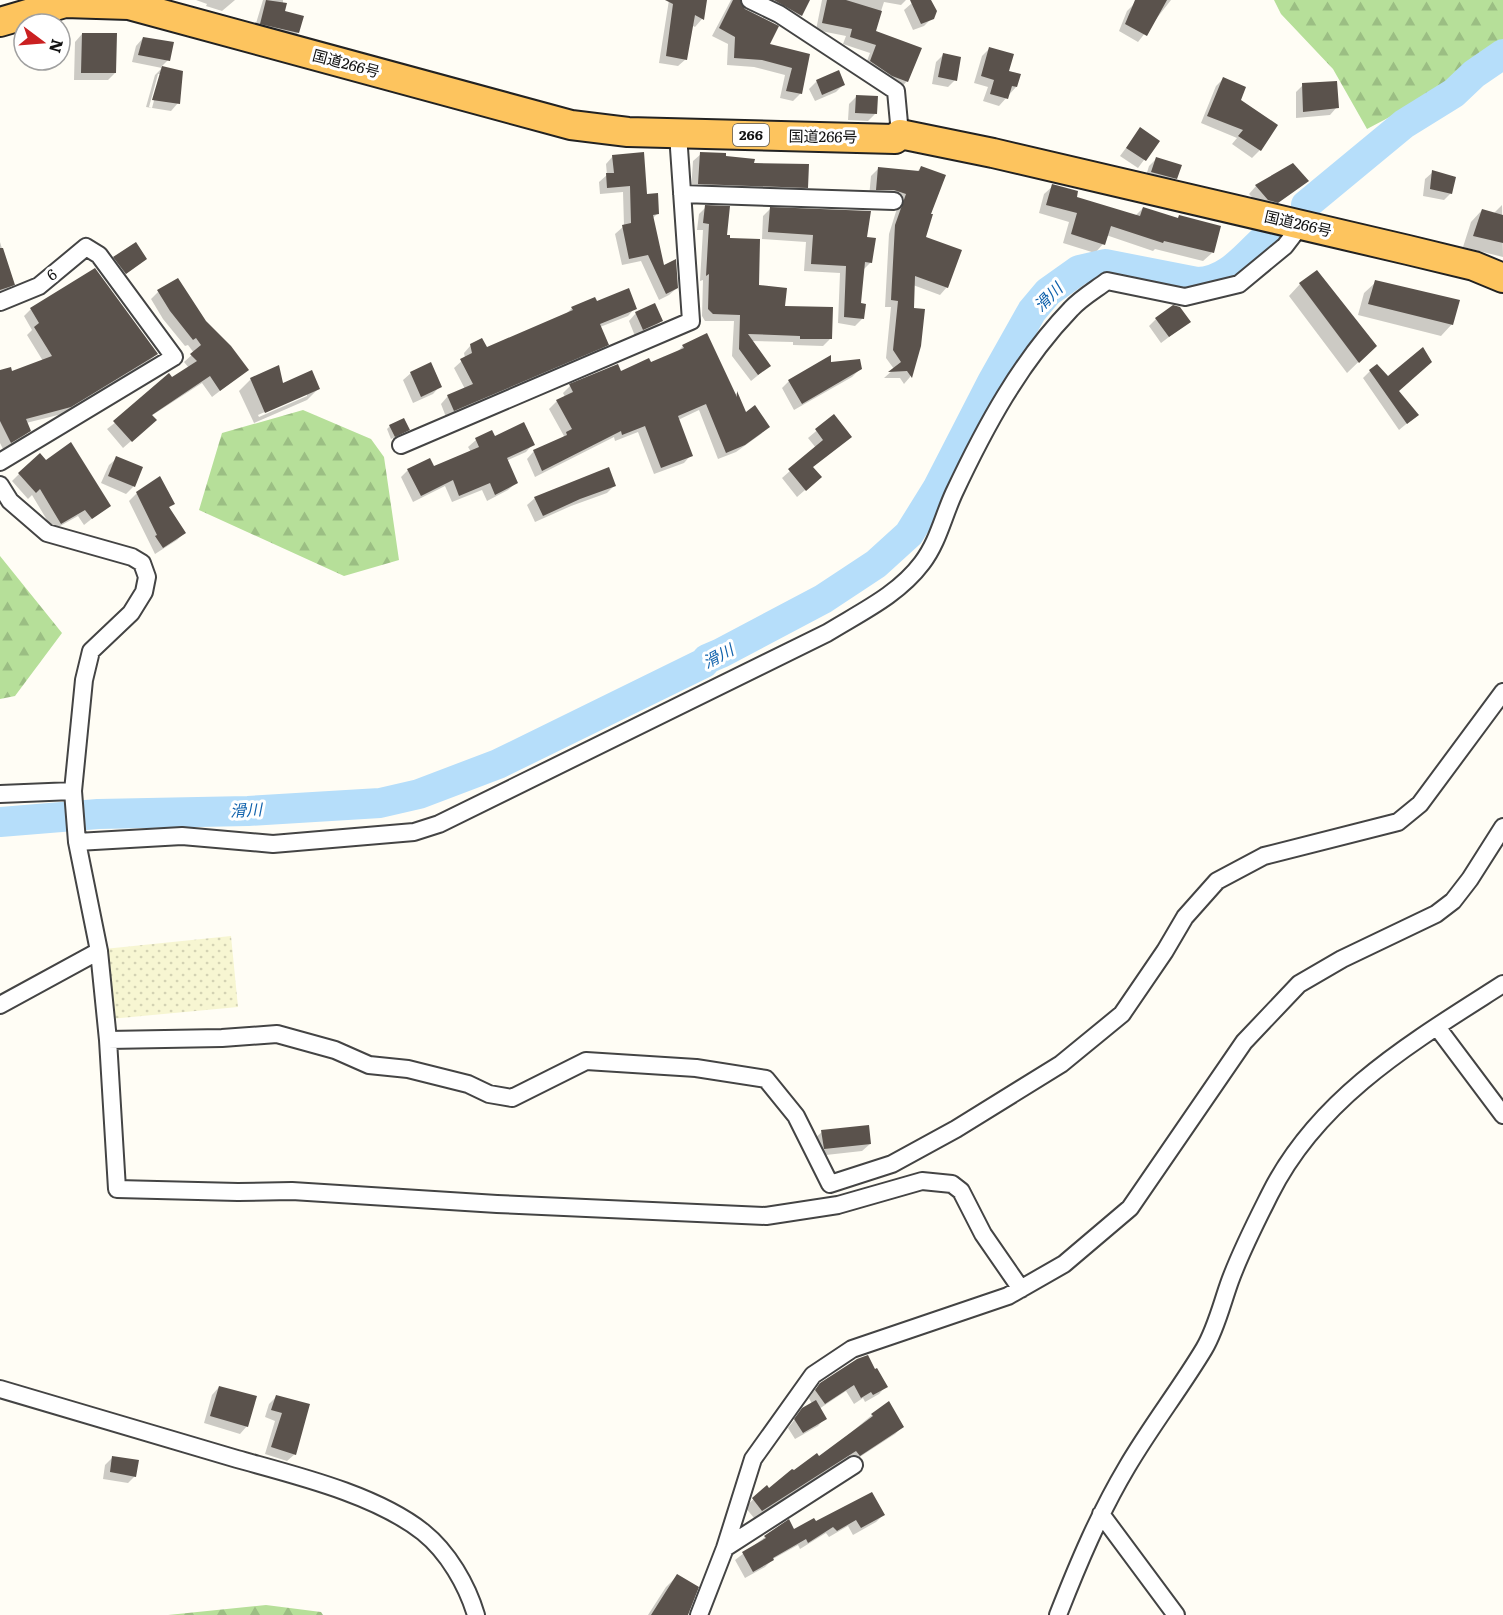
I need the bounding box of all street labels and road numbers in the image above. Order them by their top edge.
street label: 国道266号 [310,43,383,83]
street label: 国道266号 [788,123,858,148]
road number: 266 [733,124,769,146]
street label: 国道266号 [1262,204,1334,241]
street label: 6 [41,262,61,285]

